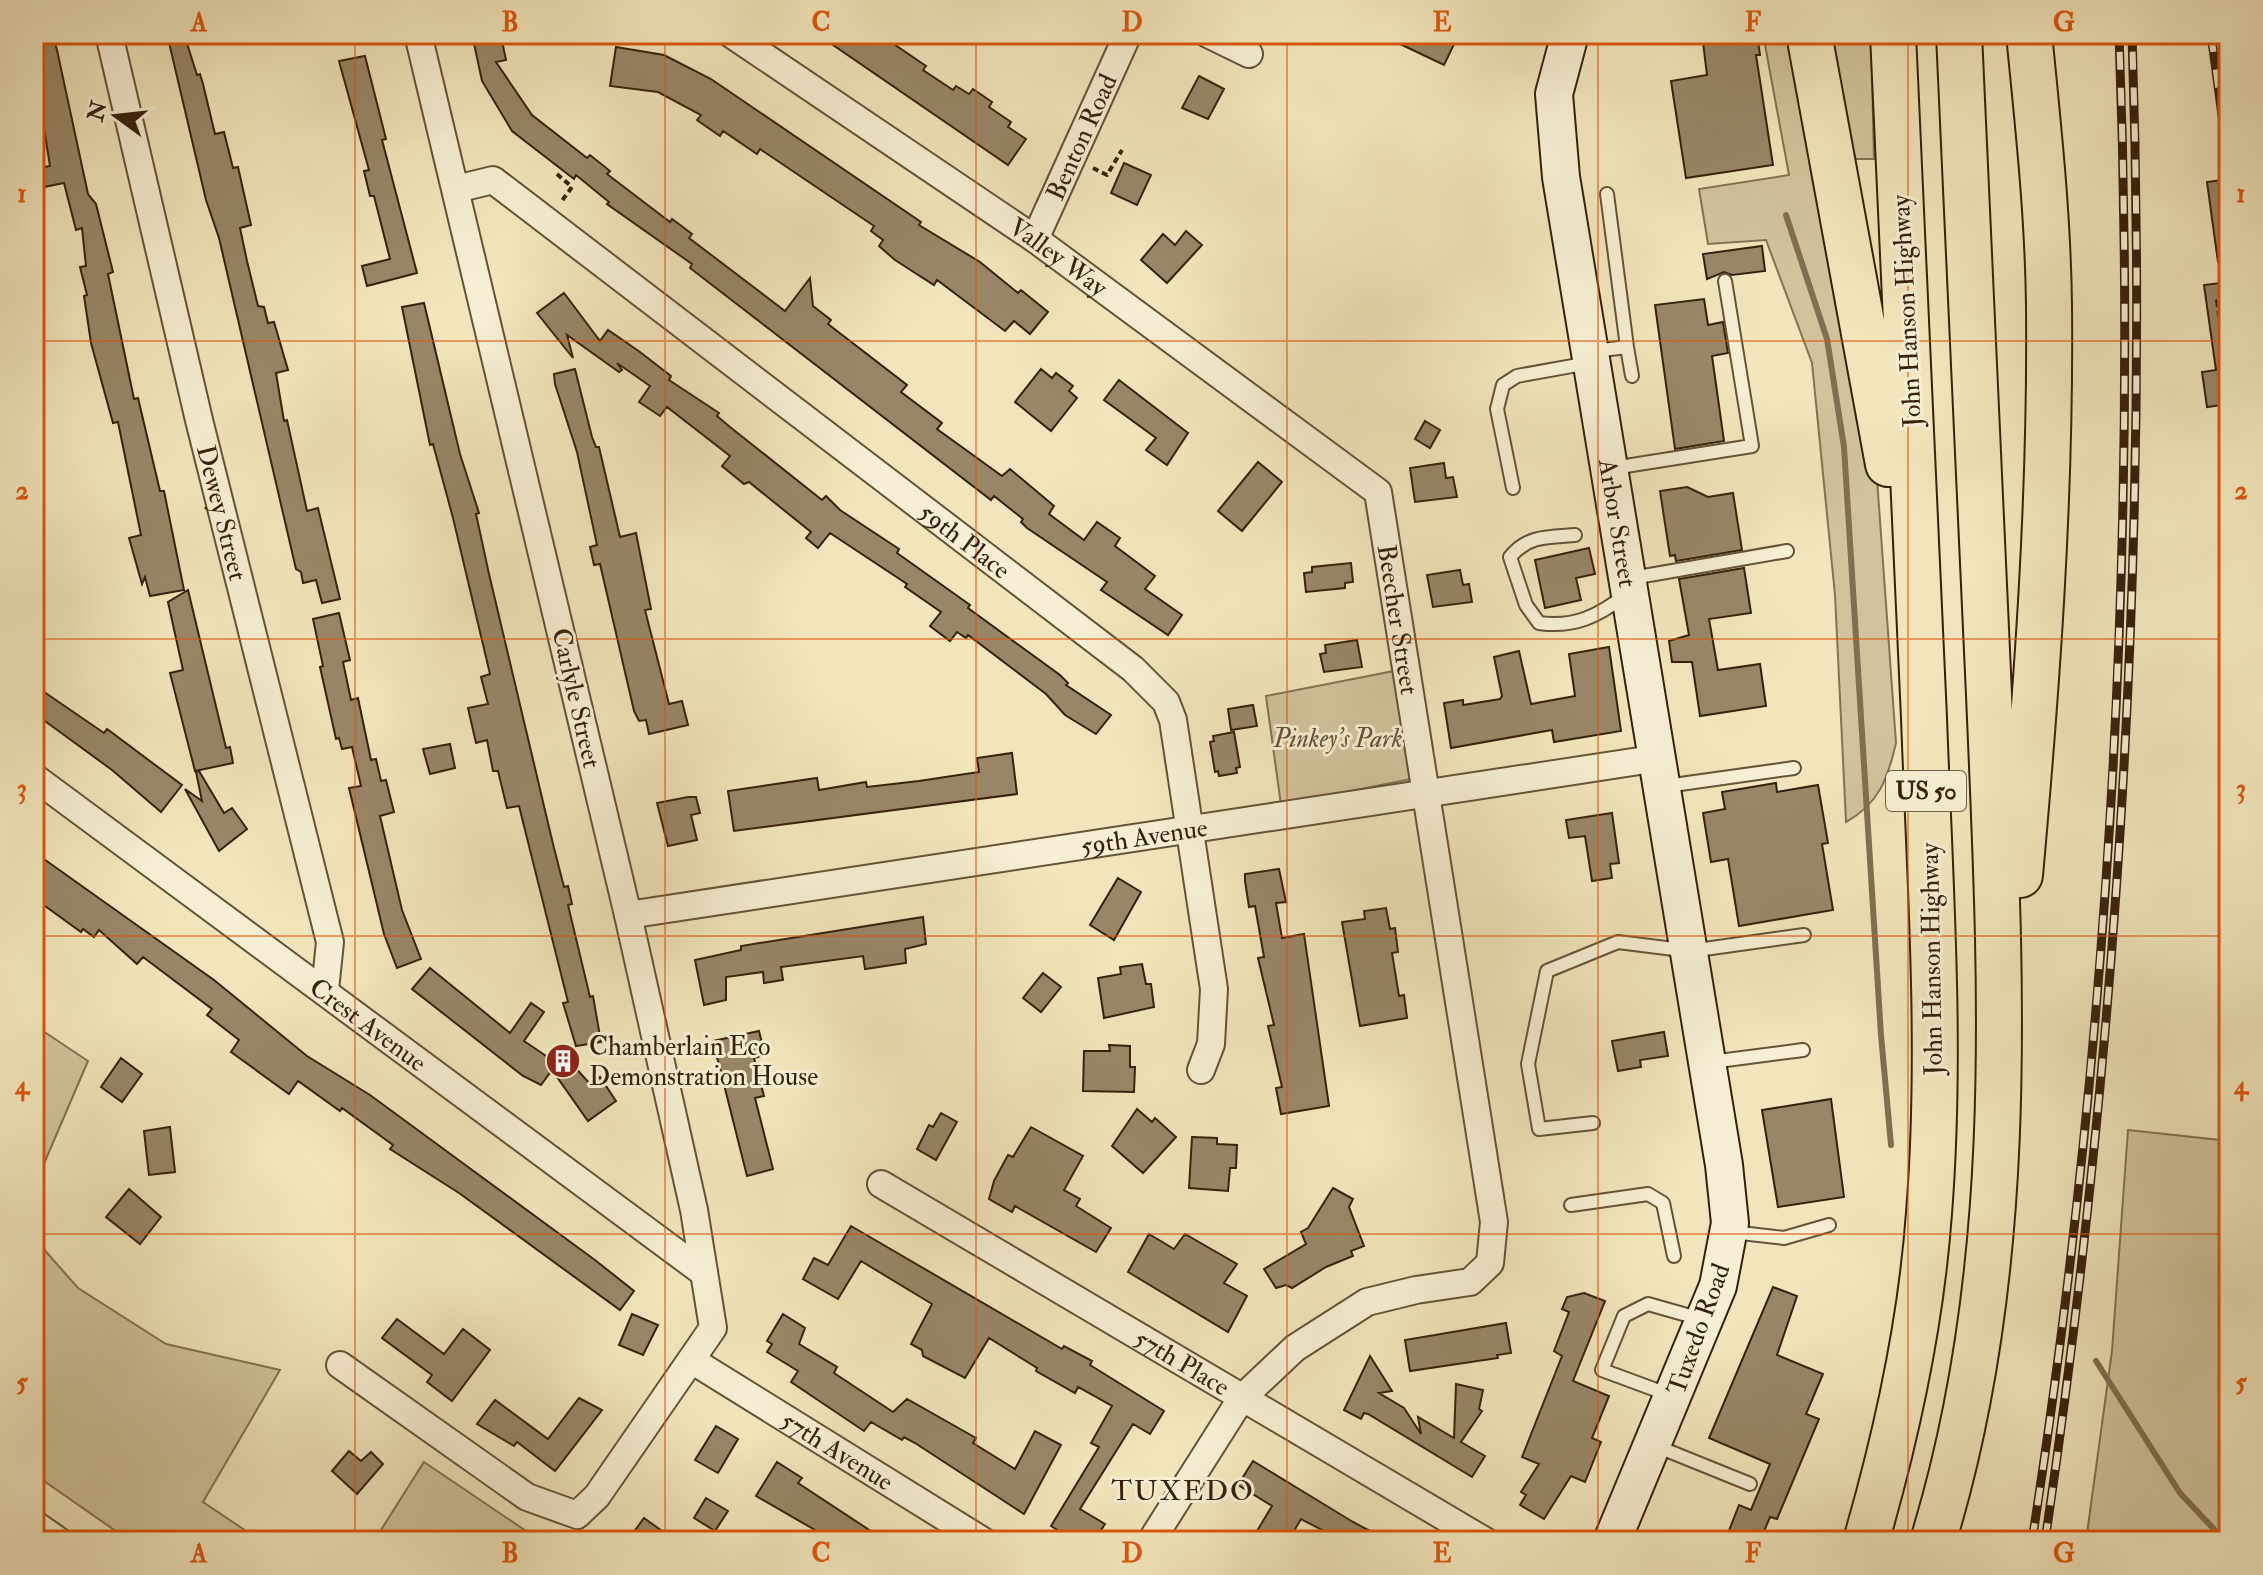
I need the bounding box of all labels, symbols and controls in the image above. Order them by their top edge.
text: A [190,7,208,39]
text: B [501,7,519,39]
text: C [811,7,831,39]
text: D [1121,7,1143,39]
text: E [1433,7,1452,39]
text: F [1745,7,1762,39]
text: G [2053,7,2075,39]
street label: Benton Road [1040,69,1125,206]
north arrow [76,76,156,156]
text: N [81,98,114,125]
text: 1 [17,178,27,210]
text: 1 [2236,178,2246,210]
street label: John Hanson Highway [1885,193,1929,429]
street label: Valley Way [1003,211,1114,304]
street label: Dewey Street [189,442,254,584]
street label: Arbor Street [1591,456,1643,590]
text: 2 [15,475,29,507]
text: 2 [2234,475,2248,507]
street label: 59th Place [912,496,1016,586]
street label: Beecher Street [1370,542,1425,697]
street label: Carlyle Street [544,625,608,771]
park label: Pinkey's Park [1272,723,1403,755]
road number: US 50 [1886,771,1966,811]
text: 3 [17,773,27,805]
text: 3 [2236,773,2246,805]
street label: 59th Avenue [1079,812,1210,863]
street label: John Hanson Highway [1914,842,1950,1077]
street label: Crest Avenue [303,972,433,1079]
place label: Chamberlain Eco Demonstration House [589,1031,818,1093]
building icon: Chamberlain Eco Demonstration House [544,1042,582,1080]
text: 4 [14,1070,31,1102]
text: 4 [2233,1070,2250,1102]
street label: Tuxedo Road [1660,1259,1738,1399]
street label: 57th Place [1128,1322,1235,1403]
text: 5 [16,1367,28,1399]
text: 5 [2235,1367,2247,1399]
street label: 57th Avenue [775,1405,899,1498]
district label: TUXEDO [1111,1474,1255,1509]
text: A [190,1538,208,1570]
text: B [501,1538,519,1570]
text: C [811,1538,831,1570]
text: D [1121,1538,1143,1570]
text: E [1433,1538,1452,1570]
text: F [1745,1538,1762,1570]
text: G [2053,1538,2075,1570]

